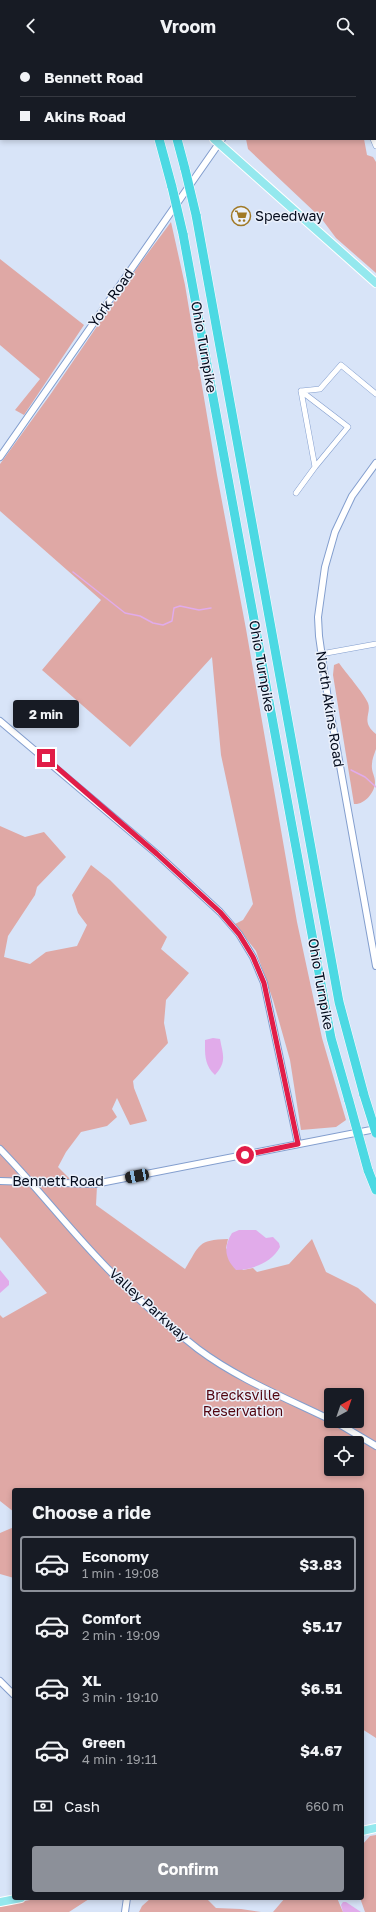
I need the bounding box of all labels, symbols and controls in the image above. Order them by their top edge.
icon: back [20,15,42,37]
text: Vroom [160,15,216,37]
icon: search [334,15,356,37]
text: Bennett Road [44,68,143,86]
text: Akins Road [44,107,126,125]
supermarket icon: Speedway [230,205,252,227]
place label: Speedway [255,207,324,224]
street label: York Road [84,265,137,330]
street label: Ohio Turnpike [188,300,221,394]
street label: Ohio Turnpike [246,619,279,713]
street label: North Akins Road [313,650,348,768]
callout: 2 min [13,700,79,728]
text: 2 min [29,706,63,722]
route end [37,749,55,767]
street label: Ohio Turnpike [305,937,338,1031]
route start [236,1146,254,1164]
car [124,1168,150,1184]
street label: Bennett Road [12,1172,104,1189]
street label: Valley Parkway [106,1264,193,1345]
park label: Brecksville Reservation [203,1386,283,1419]
north arrow [324,1388,364,1428]
map controls [324,1388,364,1476]
button: locate [324,1436,364,1476]
text: Choose a ride [32,1501,151,1523]
icon: car [34,1546,70,1582]
text: Economy [82,1547,149,1565]
text: $3.83 [299,1555,342,1573]
text: 1 min · 19:08 [82,1565,159,1581]
icon: car [34,1608,70,1644]
text: Comfort [82,1609,141,1627]
text: $5.17 [302,1617,342,1635]
text: 2 min · 19:09 [82,1627,160,1643]
icon: car [34,1670,70,1706]
text: XL [82,1671,101,1689]
text: $6.51 [301,1679,342,1697]
text: 3 min · 19:10 [82,1689,159,1705]
icon: car [34,1732,70,1768]
text: Green [82,1733,125,1751]
text: $4.67 [300,1741,342,1759]
text: 4 min · 19:11 [82,1751,157,1767]
icon: cash [32,1795,54,1817]
text: Cash [64,1797,100,1815]
text: 660 m [305,1798,344,1814]
button: Confirm [32,1846,344,1892]

